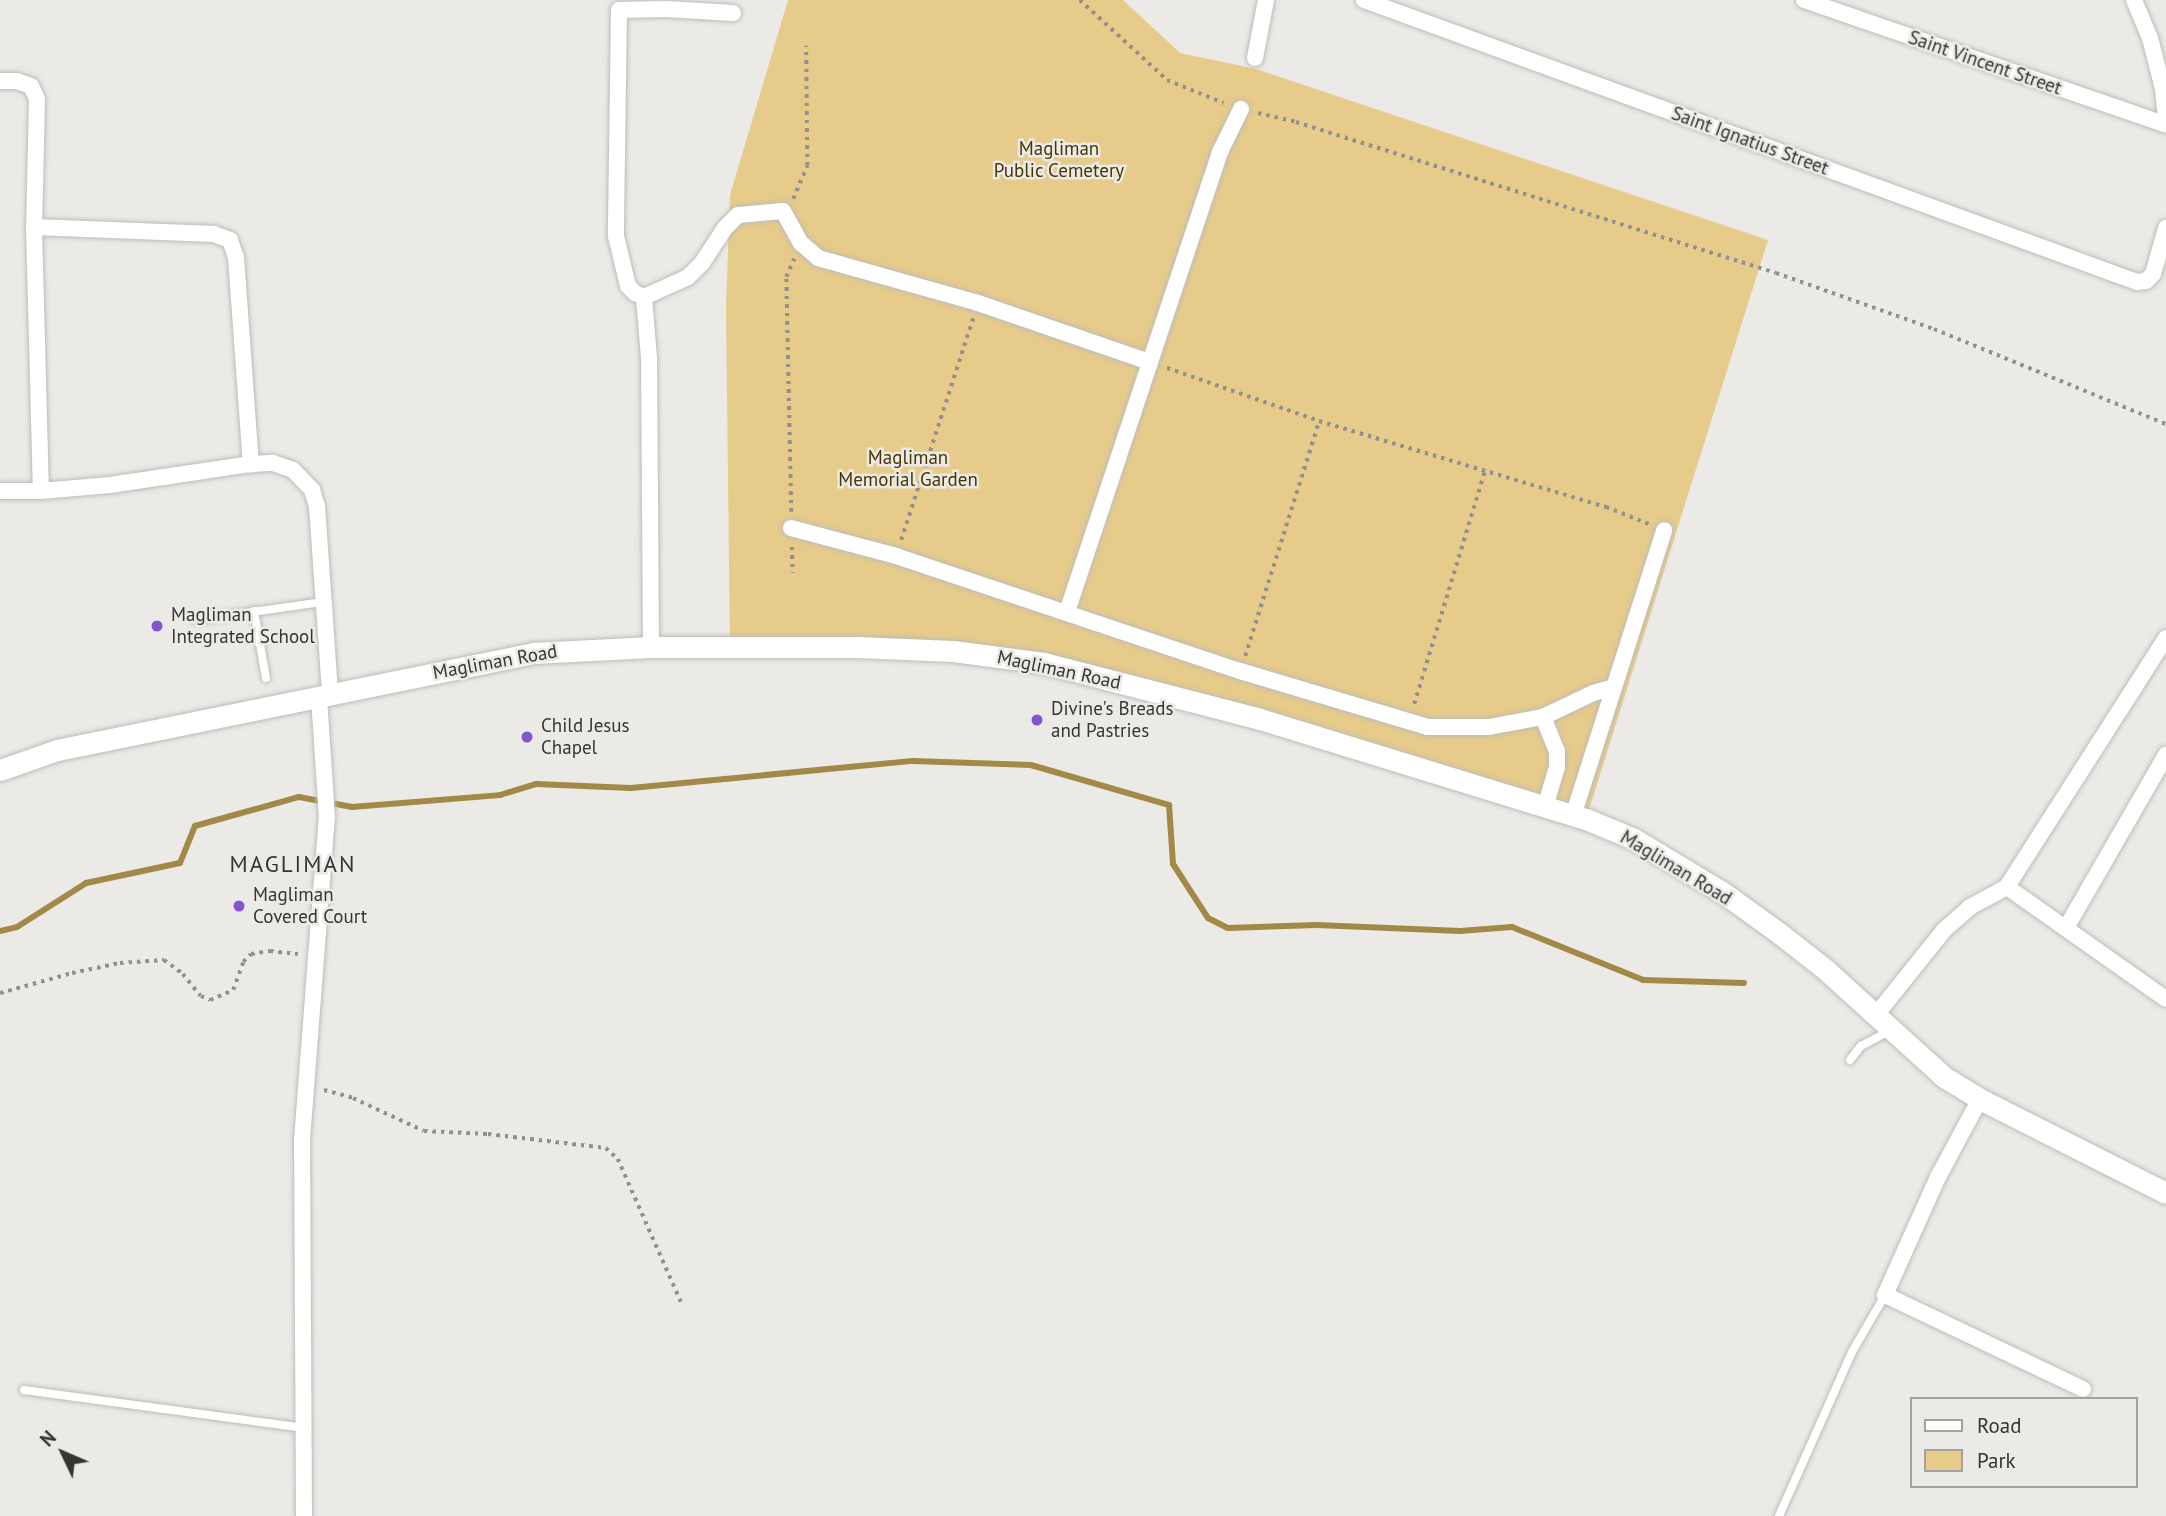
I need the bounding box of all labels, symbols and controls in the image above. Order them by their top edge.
street label: Saint Vincent Street [1905,26,2065,100]
street label: Saint Ignatius Street [1668,102,1832,180]
park label: Magliman Public Cemetery [994,138,1124,182]
park label: Magliman Memorial Garden [838,447,978,491]
place label: Magliman Integrated School [171,604,315,648]
marker: Magliman Integrated School [149,618,165,634]
street label: Magliman Road [431,640,559,684]
street label: Magliman Road [995,646,1123,694]
place label: Divine's Breads and Pastries [1051,698,1173,742]
marker: Divine's Breads and Pastries [1029,712,1045,728]
place label: Child Jesus Chapel [541,715,630,759]
marker: Child Jesus Chapel [519,729,535,745]
street label: Magliman Road [1616,826,1736,910]
district label: MAGLIMAN [231,850,355,878]
place label: Magliman Covered Court [253,884,367,928]
marker: Magliman Covered Court [231,898,247,914]
legend [1910,1397,2138,1488]
text: Road [1977,1412,2021,1439]
north arrow [28,1418,98,1488]
text: N [35,1426,61,1451]
text: Park [1977,1447,2016,1474]

